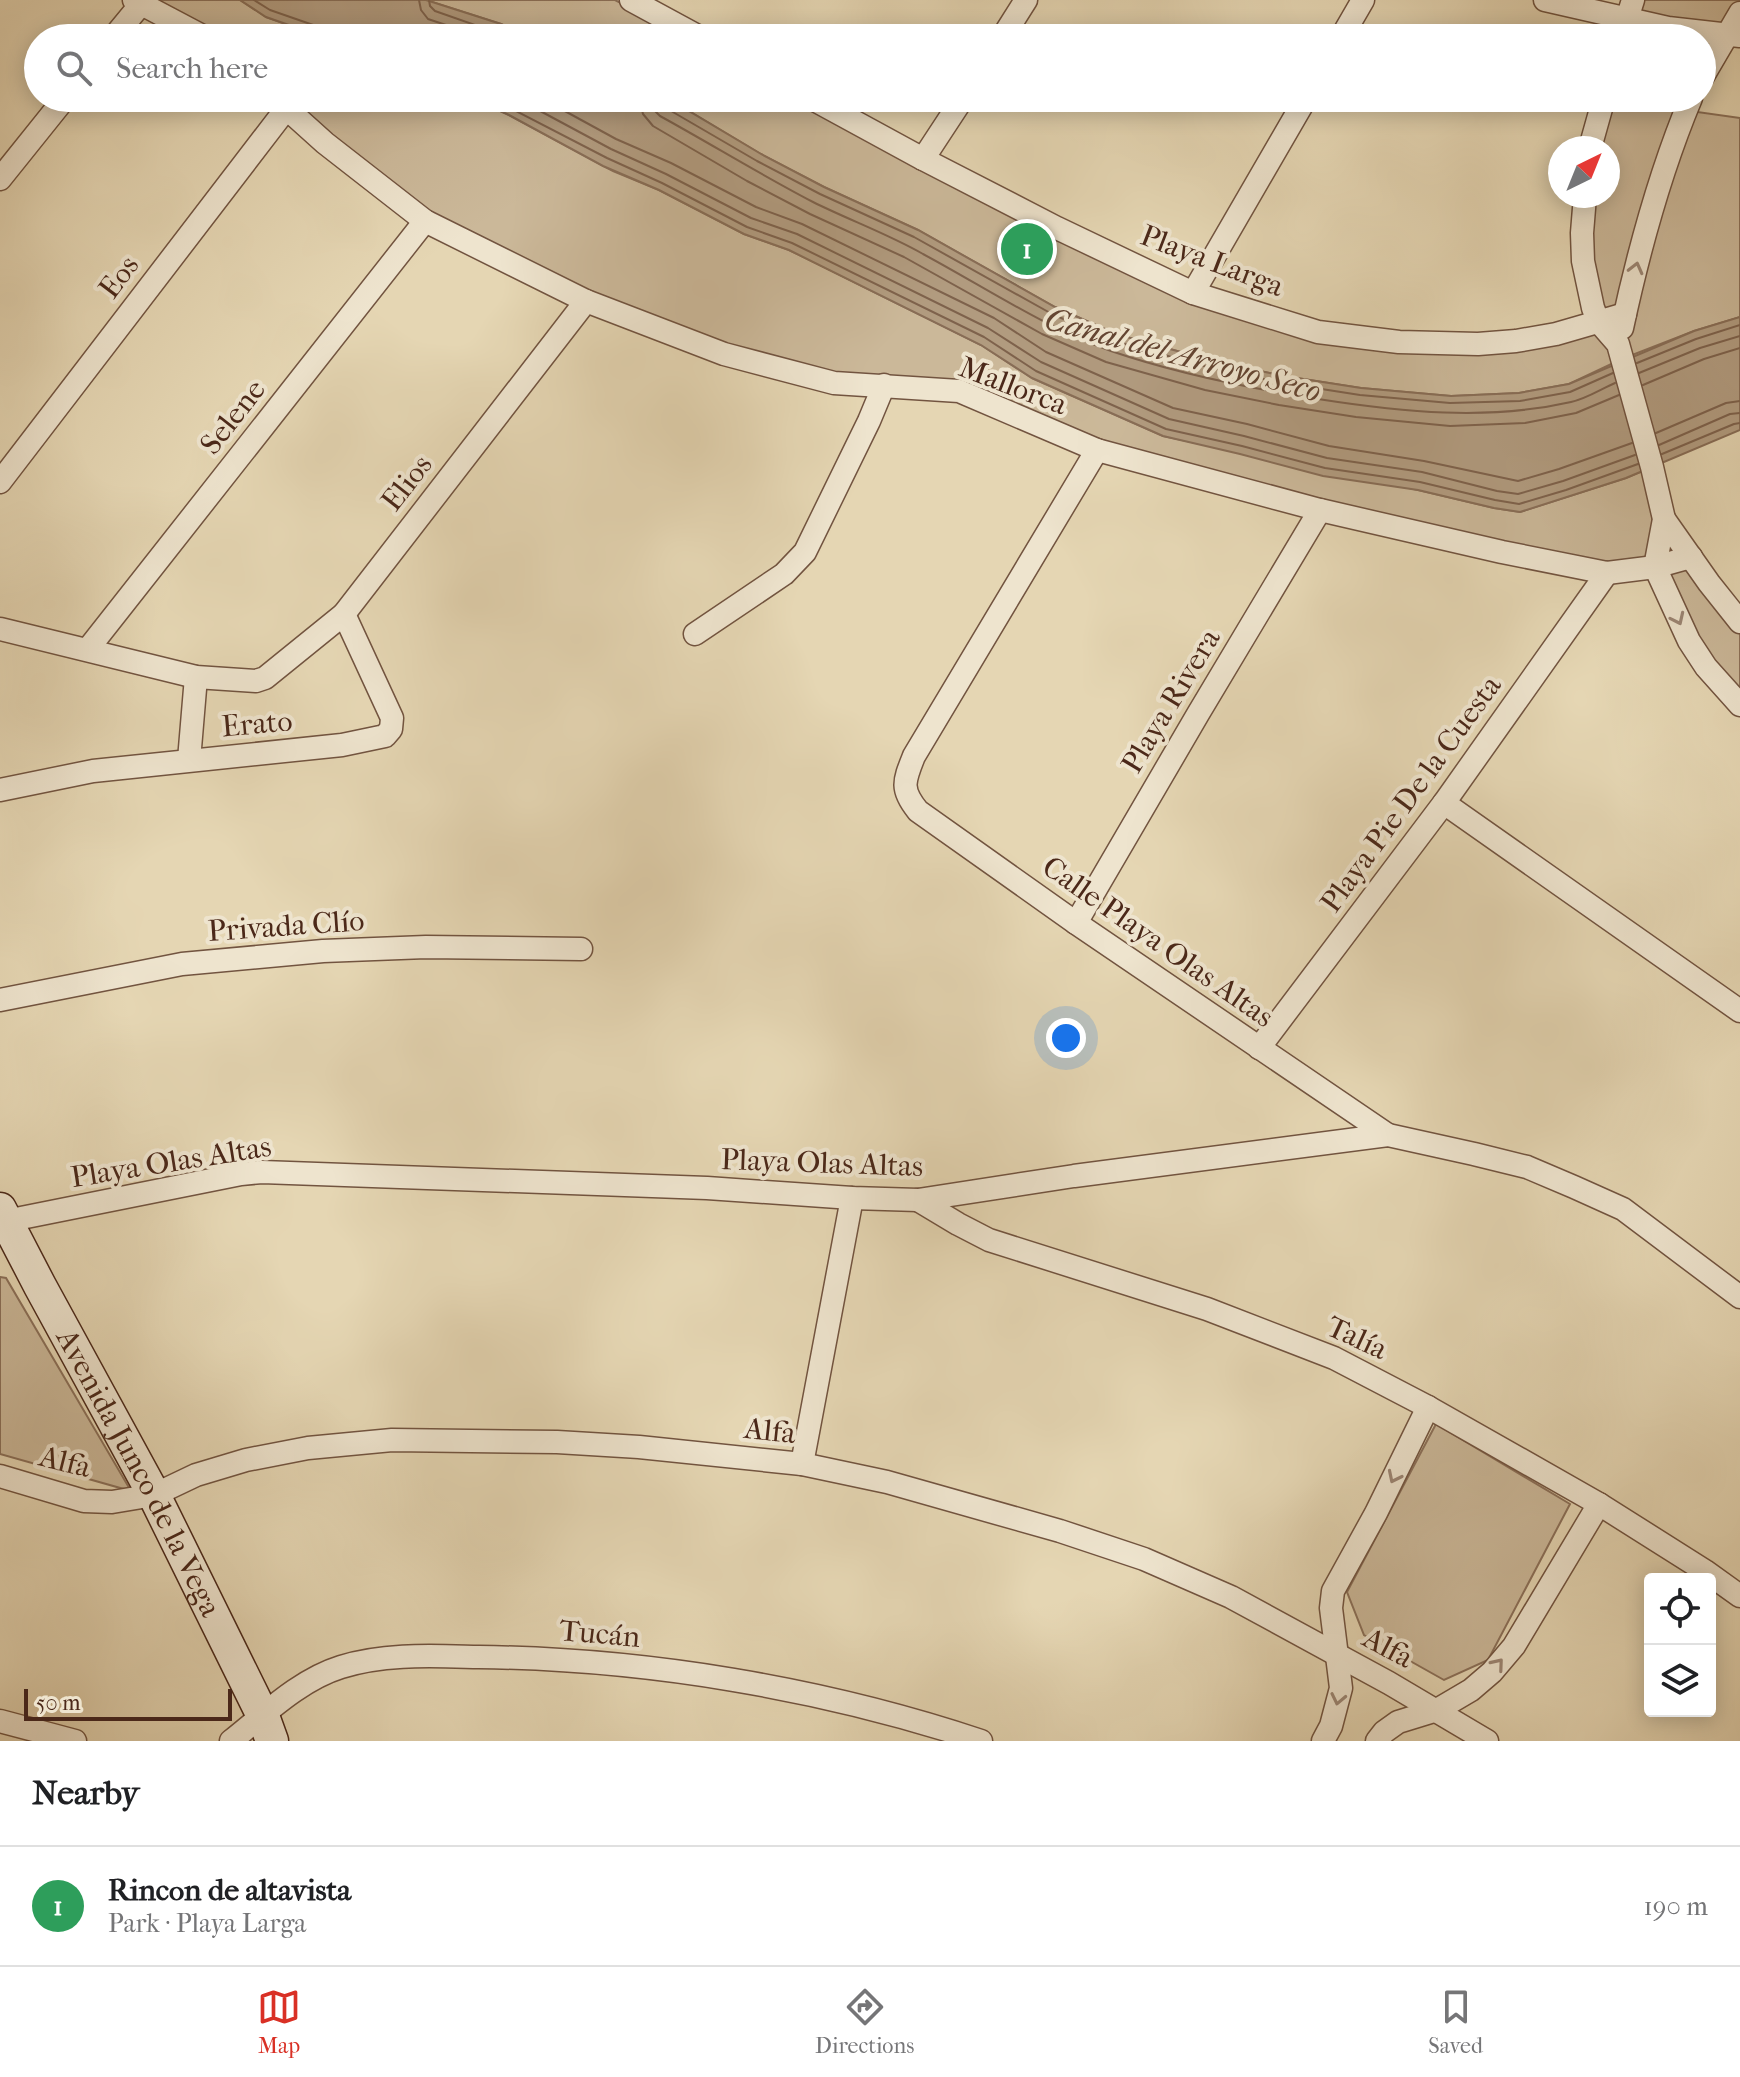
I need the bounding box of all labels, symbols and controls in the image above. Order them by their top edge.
search box [24,24,1716,112]
icon: search [52,46,96,90]
text: Search here [116,51,268,86]
north arrow [1548,136,1620,208]
street label: Playa Larga [1136,218,1289,305]
pin: 1 [1001,219,1053,279]
street label: Eos [92,249,146,305]
one-way arrow [1627,262,1644,276]
water label: Canal del Arroyo Seco [1041,300,1325,410]
street label: Mallorca [954,350,1073,423]
street label: Selene [193,373,273,461]
street label: Elios [374,448,440,518]
one-way arrow [1668,611,1684,625]
street label: Playa Rivera [1114,622,1228,779]
street label: Playa Pie De la Cuesta [1313,668,1509,919]
street label: Erato [220,703,294,745]
street label: Calle Playa Olas Altas [1036,849,1280,1035]
street label: Privada Clío [207,903,365,949]
your location [1046,1018,1086,1058]
street label: Playa Olas Altas [68,1129,274,1195]
street label: Playa Olas Altas [720,1142,924,1184]
street label: Talía [1321,1309,1394,1368]
street label: Avenida Junco de la Vega [49,1322,229,1623]
street label: Alfa [742,1411,799,1451]
street label: Alfa [35,1439,95,1485]
one-way arrow [1388,1469,1403,1484]
map controls [1644,1573,1716,1717]
button: locate [1644,1573,1716,1645]
street label: Tucán [558,1613,642,1655]
street label: Alfa [1356,1620,1420,1676]
button: layers [1644,1645,1716,1717]
one-way arrow [1488,1659,1503,1673]
scale bar [24,1685,232,1721]
text: 50 m [36,1690,81,1716]
one-way arrow [1330,1692,1347,1706]
text: Nearby [32,1773,139,1813]
text: Rincon de altavista [108,1873,351,1908]
text: 1 [53,1891,63,1922]
text: 190 m [1644,1891,1708,1922]
text: Park · Playa Larga [108,1908,306,1939]
tab: Map [257,1985,301,2059]
tab: Directions [815,1985,914,2059]
tab: Saved [1428,1985,1483,2059]

